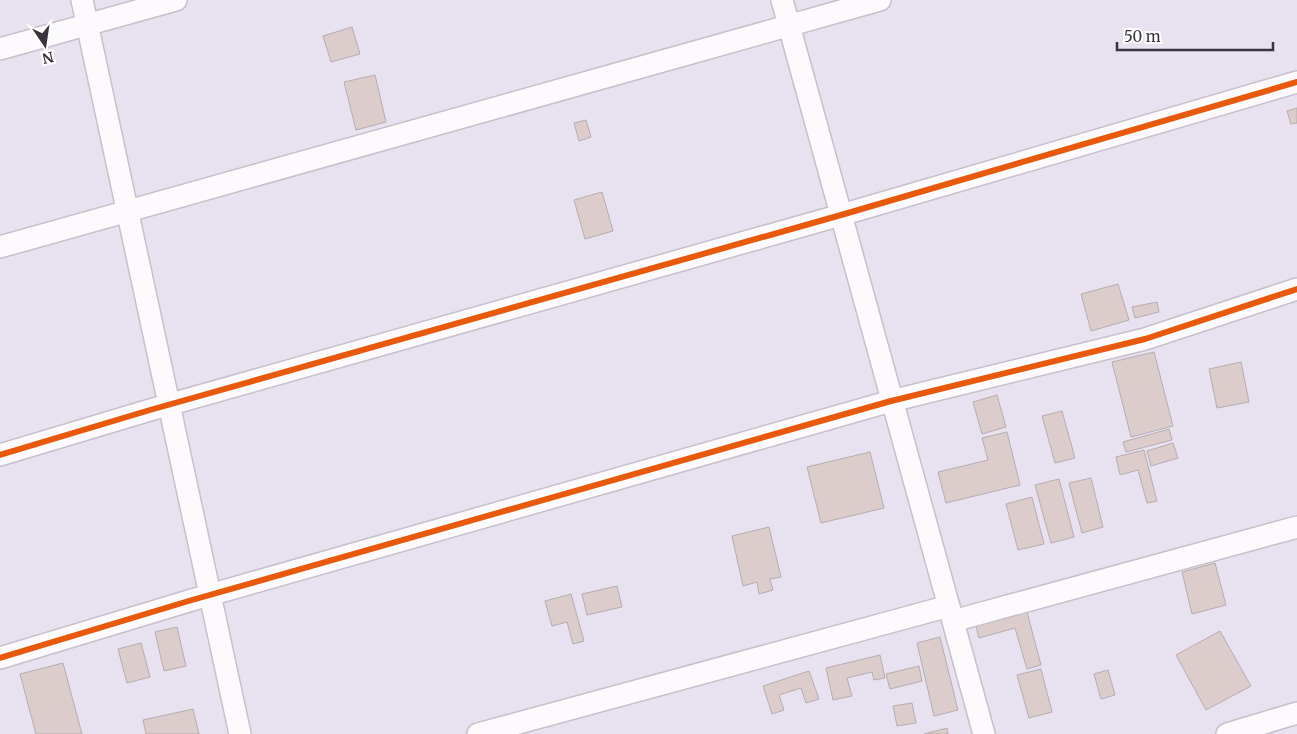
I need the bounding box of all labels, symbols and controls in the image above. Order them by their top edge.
north arrow [20,20,70,70]
scale bar [1117,20,1273,52]
text: 50 m [1124,27,1161,46]
text: N [41,48,55,68]

